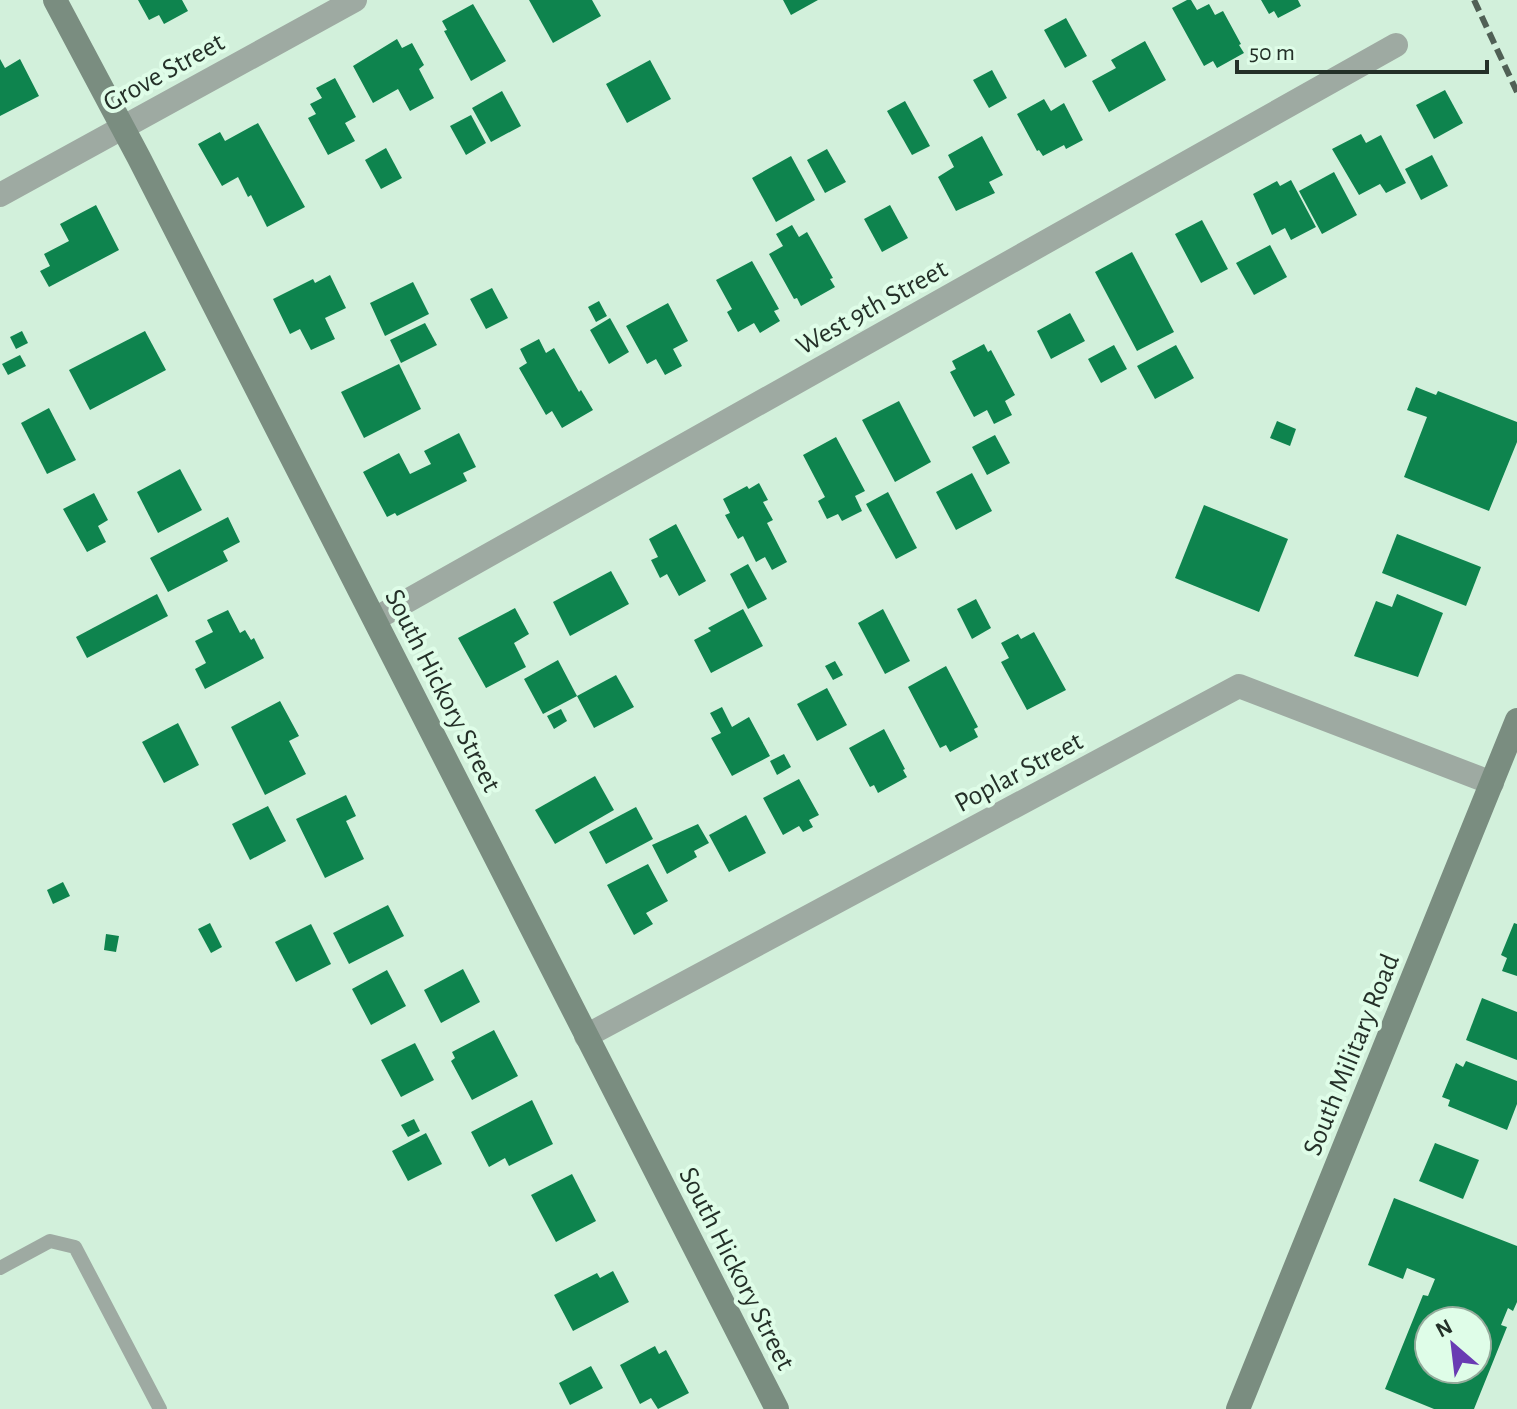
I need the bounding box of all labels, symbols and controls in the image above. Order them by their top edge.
scale bar [1237,24,1487,74]
street label: Grove Street [99,28,229,117]
text: 50 m [1249,41,1295,65]
street label: West 9th Street [792,255,952,361]
street label: South Hickory Street [379,585,505,797]
street label: Poplar Street [950,727,1088,818]
street label: South Military Road [1299,950,1405,1159]
street label: South Hickory Street [673,1163,799,1375]
north arrow [1413,1305,1493,1385]
text: N [1432,1315,1456,1342]

